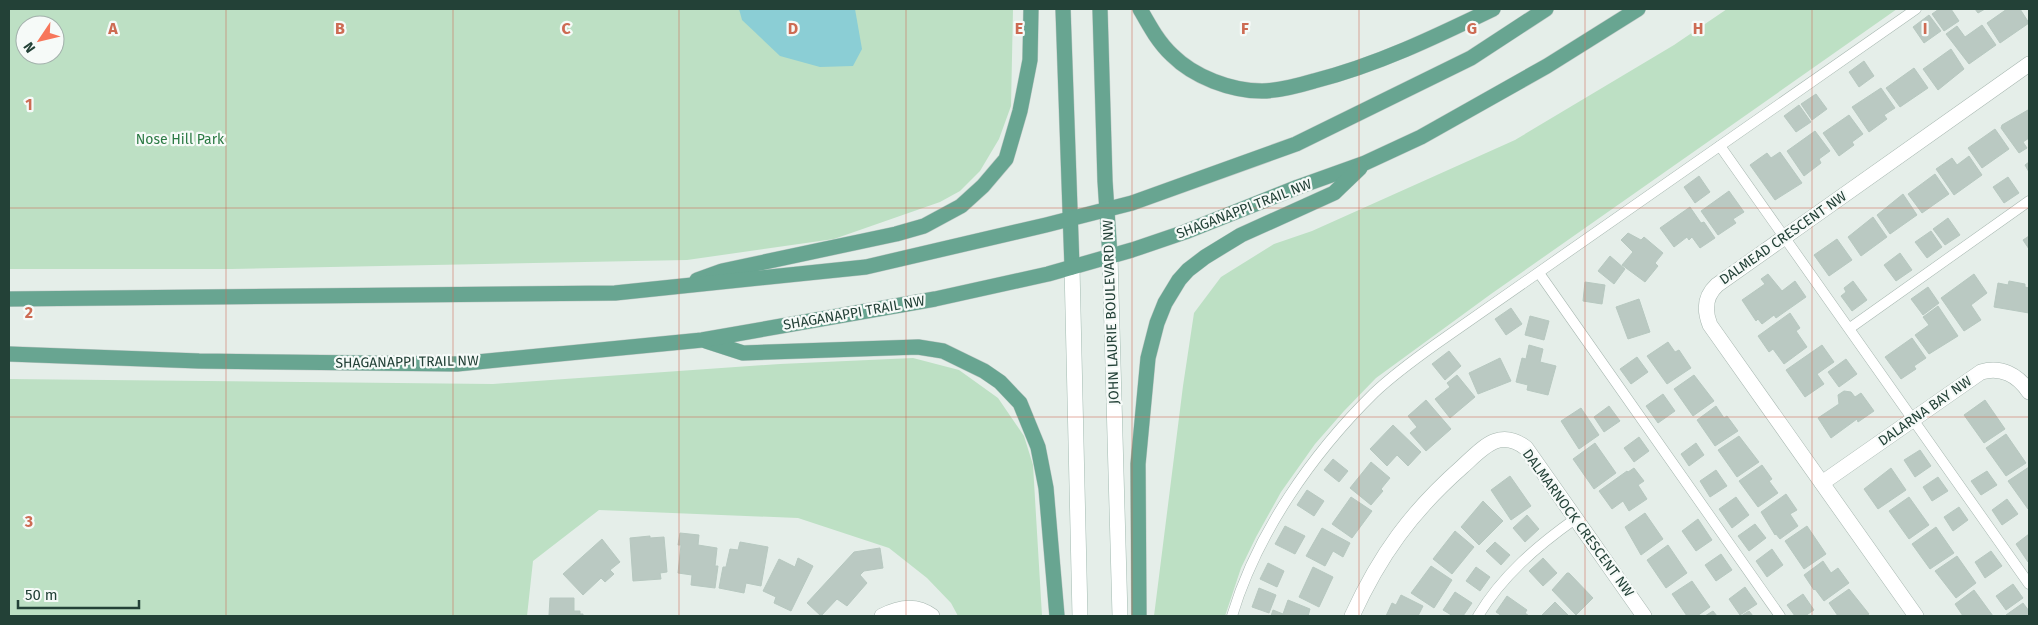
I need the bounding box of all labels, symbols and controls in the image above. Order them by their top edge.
north arrow [15,15,65,65]
text: A [107,19,118,38]
text: B [335,19,345,38]
text: C [561,19,571,38]
text: D [788,19,798,38]
text: E [1015,19,1023,38]
text: F [1241,19,1249,38]
text: G [1467,19,1477,38]
text: H [1693,19,1703,38]
text: I [1923,19,1927,38]
text: N [20,38,39,56]
text: 1 [25,95,33,114]
park label: Nose Hill Park [136,131,225,148]
street label: SHAGANAPPI TRAIL NW [1174,175,1314,243]
street label: DALMEAD CRESCENT NW [1716,187,1850,288]
street label: JOHN LAURIE BOULEVARD NW [1099,219,1123,405]
street label: SHAGANAPPI TRAIL NW [782,292,926,334]
text: 2 [25,303,33,322]
street label: SHAGANAPPI TRAIL NW [335,352,479,372]
street label: DALARNA BAY NW [1875,372,1975,450]
street label: DALMARNOCK CRESCENT NW [1519,446,1638,601]
text: 3 [24,512,33,531]
scale bar [18,578,139,610]
text: 50 m [25,586,58,604]

